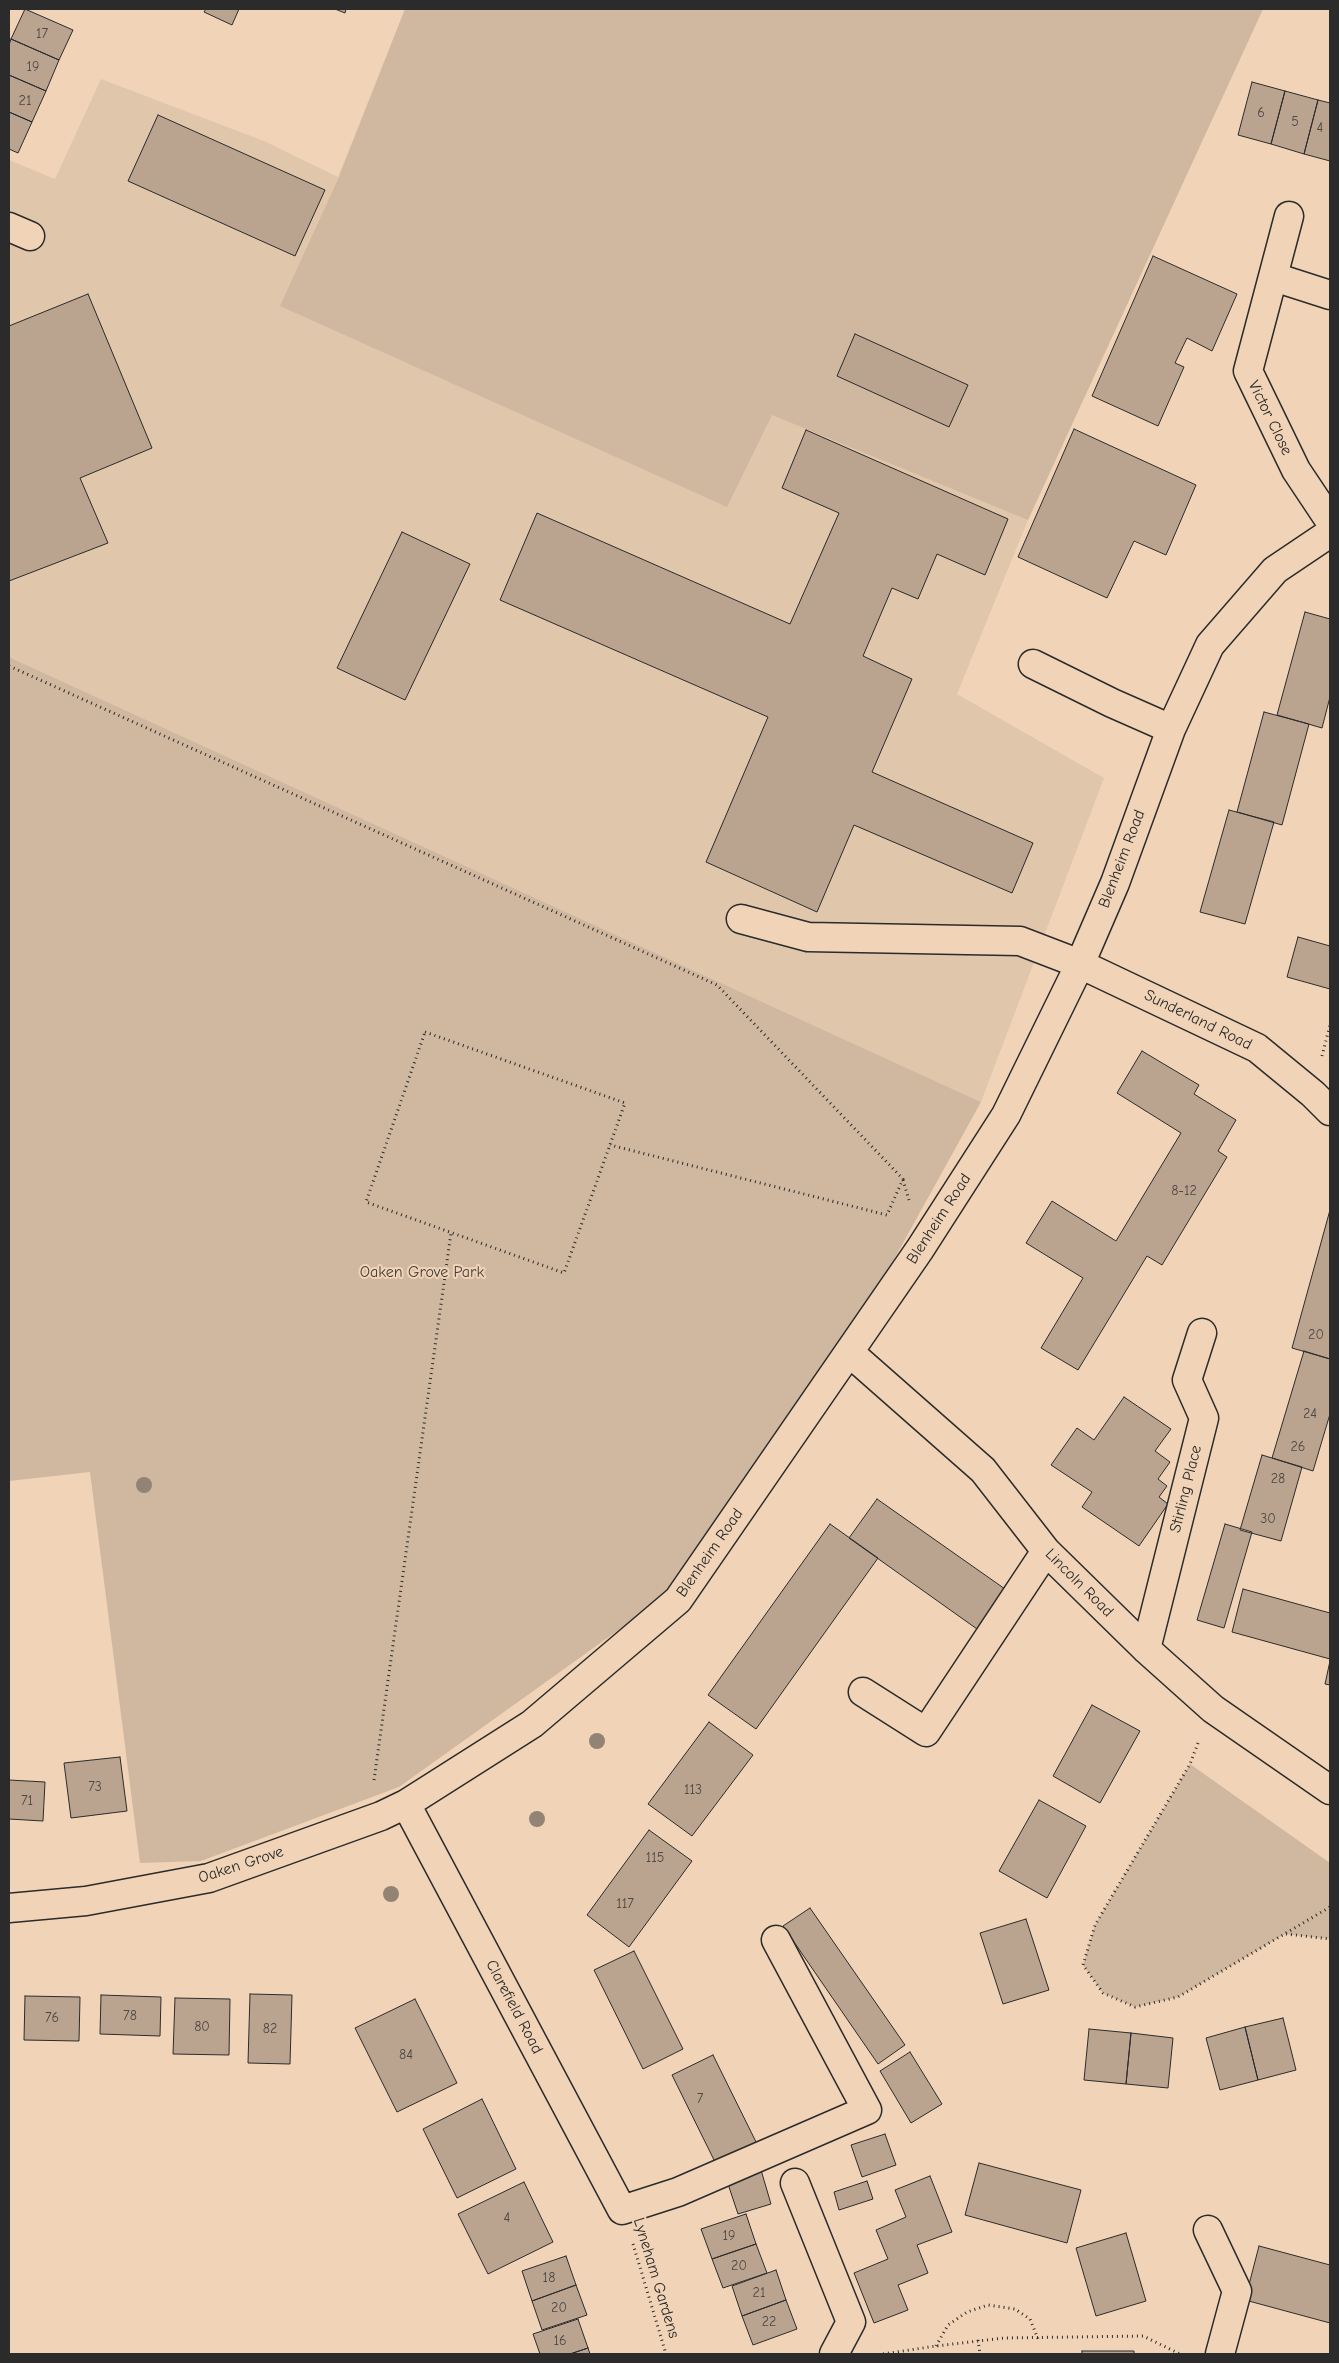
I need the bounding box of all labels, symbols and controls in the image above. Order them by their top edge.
house number: 17 [36,26,48,42]
house number: 19 [27,59,39,75]
house number: 21 [19,93,31,109]
house number: 6 [1257,105,1265,121]
house number: 5 [1291,114,1299,130]
house number: 4 [1317,120,1323,136]
street label: Victor Close [1244,378,1296,458]
street label: Blenheim Road [1094,807,1150,911]
street label: Sunderland Road [1141,986,1255,1054]
street label: Blenheim Road [903,1170,975,1268]
house number: 8-12 [1171,1183,1197,1199]
park label: Oaken Grove Park [360,1262,484,1282]
house number: 20 [1308,1327,1324,1343]
house number: 24 [1303,1406,1317,1422]
house number: 26 [1291,1439,1305,1455]
street label: Stirling Place [1166,1443,1206,1535]
house number: 28 [1271,1471,1285,1487]
street label: Blenheim Road [672,1505,748,1601]
house number: 30 [1260,1511,1276,1527]
street label: Lincoln Road [1041,1545,1117,1621]
house number: 73 [88,1779,102,1795]
house number: 113 [684,1782,702,1798]
house number: 71 [21,1793,33,1809]
street label: Oaken Grove [196,1842,286,1888]
house number: 115 [646,1850,664,1866]
house number: 117 [616,1896,634,1912]
street label: Clarefield Road [481,1957,547,2057]
house number: 78 [123,2008,137,2024]
house number: 76 [45,2010,59,2026]
house number: 80 [194,2019,210,2035]
house number: 82 [263,2021,277,2037]
house number: 84 [399,2047,413,2063]
house number: 7 [697,2091,703,2107]
house number: 4 [504,2210,510,2226]
street label: Lyneham Gardens [629,2215,683,2341]
house number: 19 [723,2228,735,2244]
house number: 20 [731,2258,747,2274]
house number: 18 [543,2270,555,2286]
house number: 21 [753,2285,765,2301]
house number: 20 [551,2300,567,2316]
house number: 22 [762,2314,776,2330]
house number: 16 [553,2333,567,2349]

